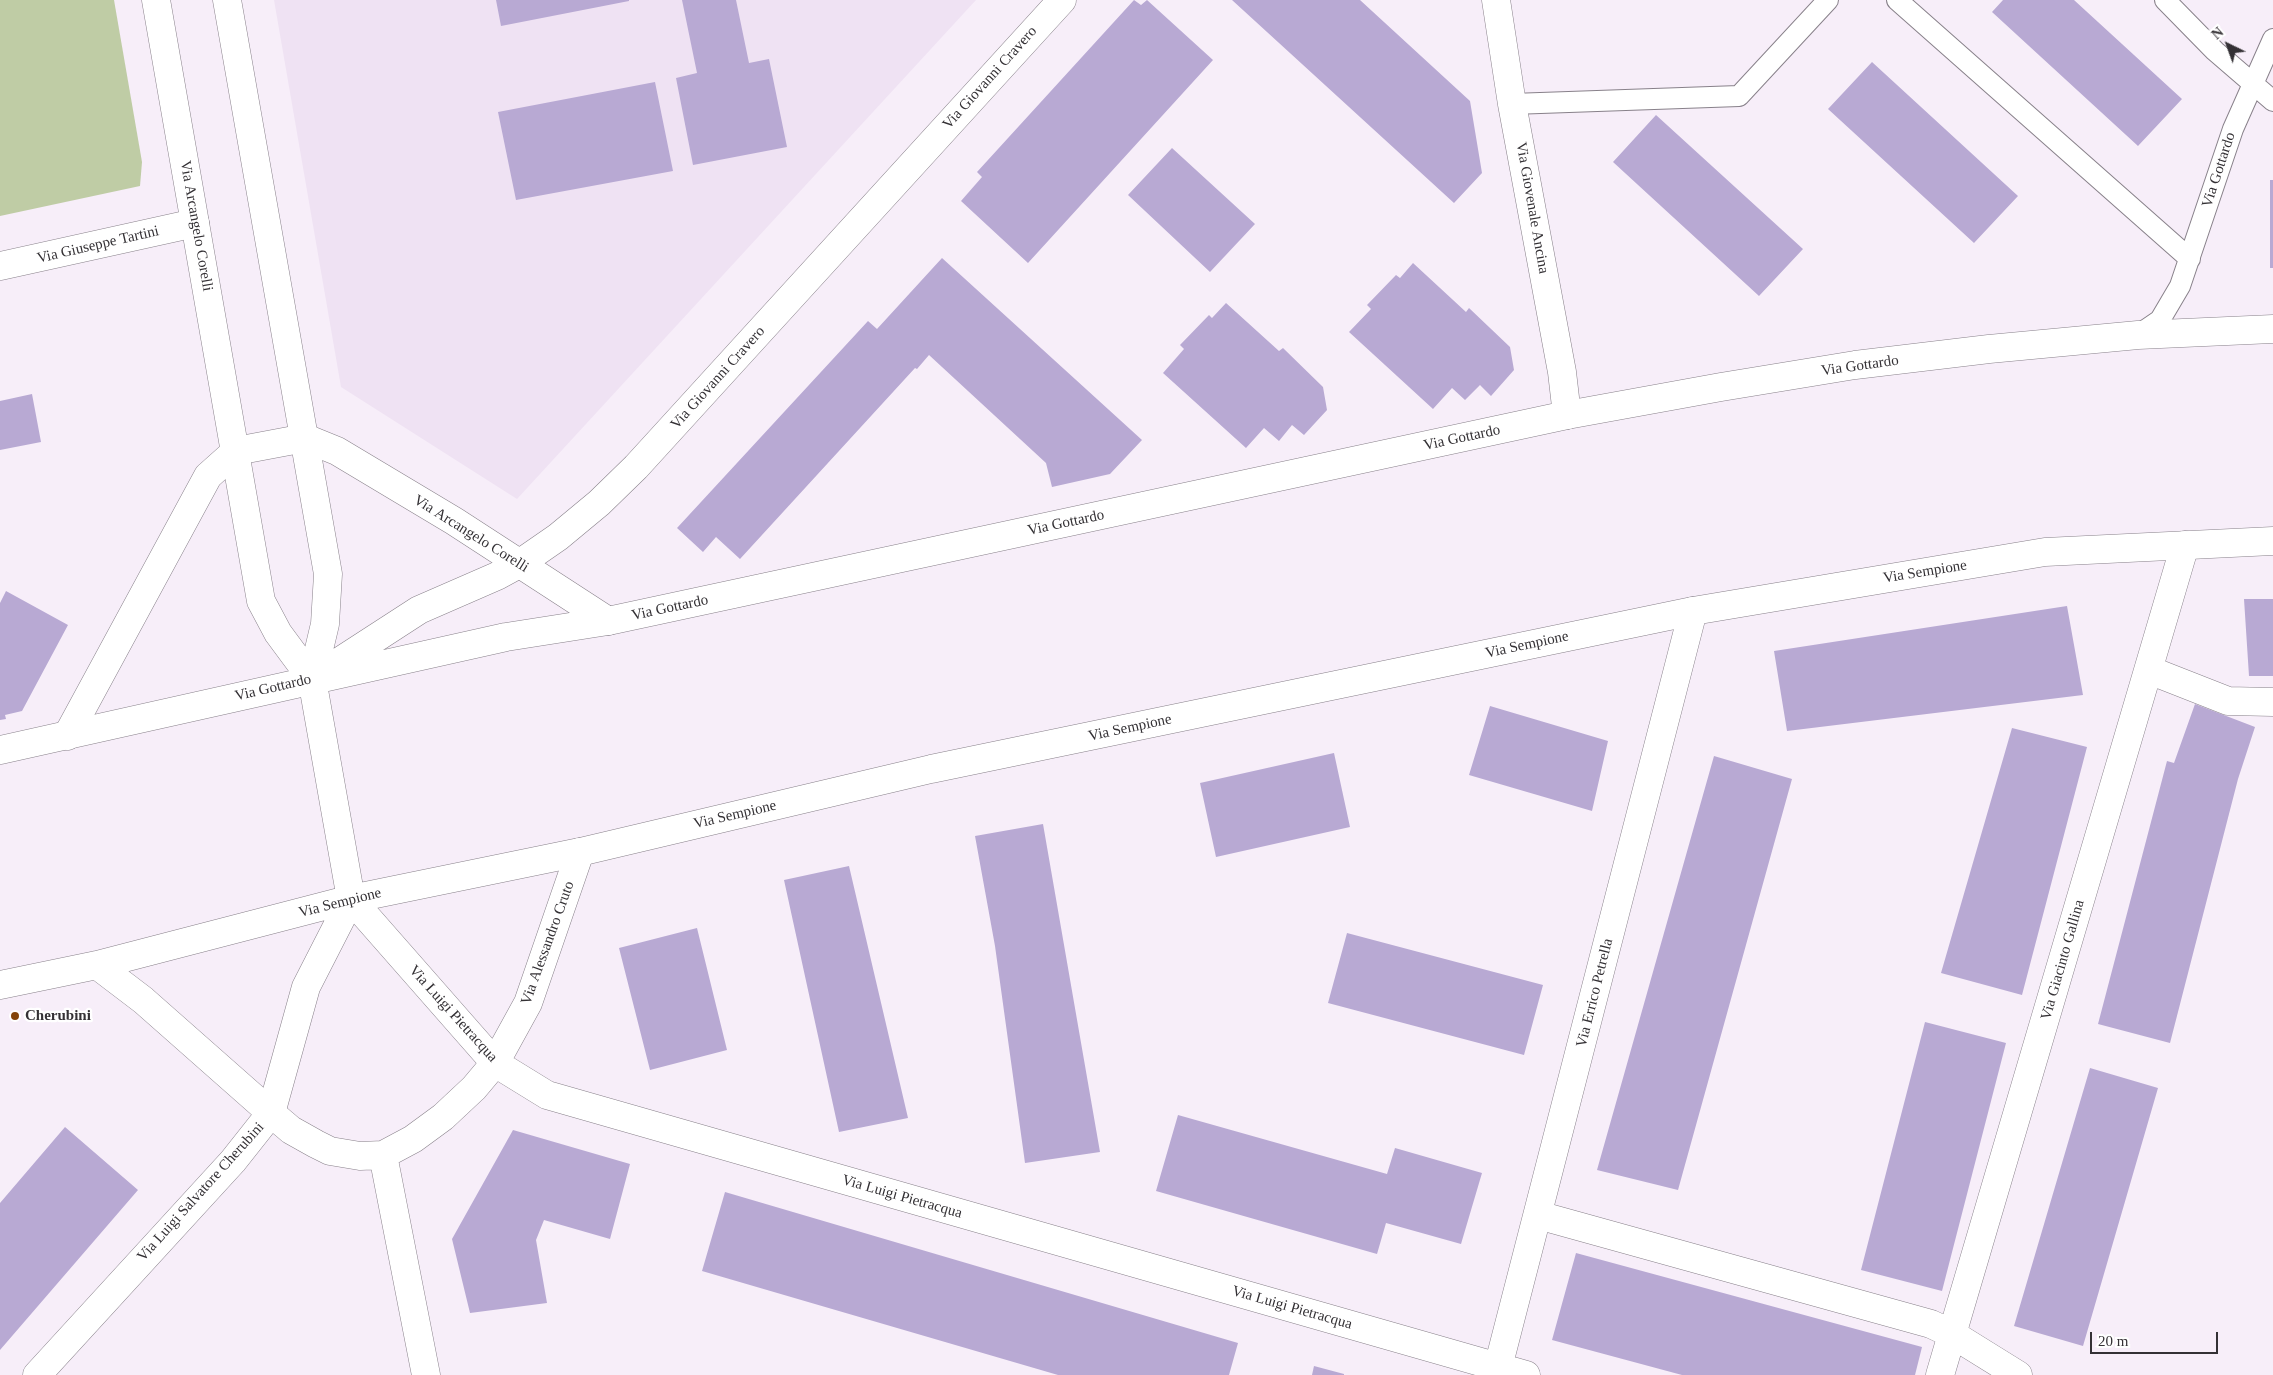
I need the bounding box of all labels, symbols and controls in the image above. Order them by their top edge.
north arrow [2203,20,2253,70]
street label: Via Giovanni Cravero [939,23,1041,133]
text: N [2209,25,2226,42]
street label: Via Gottardo [2198,130,2240,210]
street label: Via Giovenale Ancina [1512,141,1552,275]
street label: Via Arcangelo Corelli [176,159,216,293]
street label: Via Giuseppe Tartini [35,222,161,268]
street label: Via Giovanni Cravero [667,323,769,433]
street label: Via Gottardo [1820,352,1900,380]
street label: Via Gottardo [1422,421,1502,455]
street label: Via Arcangelo Corelli [410,491,532,577]
street label: Via Gottardo [1026,506,1106,540]
street label: Via Sempione [1882,557,1968,587]
street label: Via Gottardo [630,591,710,625]
street label: Via Sempione [1484,627,1570,663]
street label: Via Gottardo [233,670,313,706]
street label: Via Sempione [1087,710,1173,746]
street label: Via Sempione [692,797,778,833]
street label: Via Alessandro Cruto [517,879,579,1007]
street label: Via Sempione [297,884,383,922]
street label: Via Giacinto Gallina [2037,898,2089,1022]
street label: Via Errico Petrella [1573,937,1617,1049]
street label: Via Luigi Pietracqua [405,962,501,1066]
place label: Cherubini [25,1007,91,1025]
marker: Cherubini [9,1010,21,1022]
street label: Via Luigi Salvatore Cherubini [134,1119,268,1265]
street label: Via Luigi Pietracqua [840,1171,964,1223]
street label: Via Luigi Pietracqua [1230,1282,1354,1334]
scale bar [2093,1322,2220,1354]
text: 20 m [2098,1333,2128,1349]

